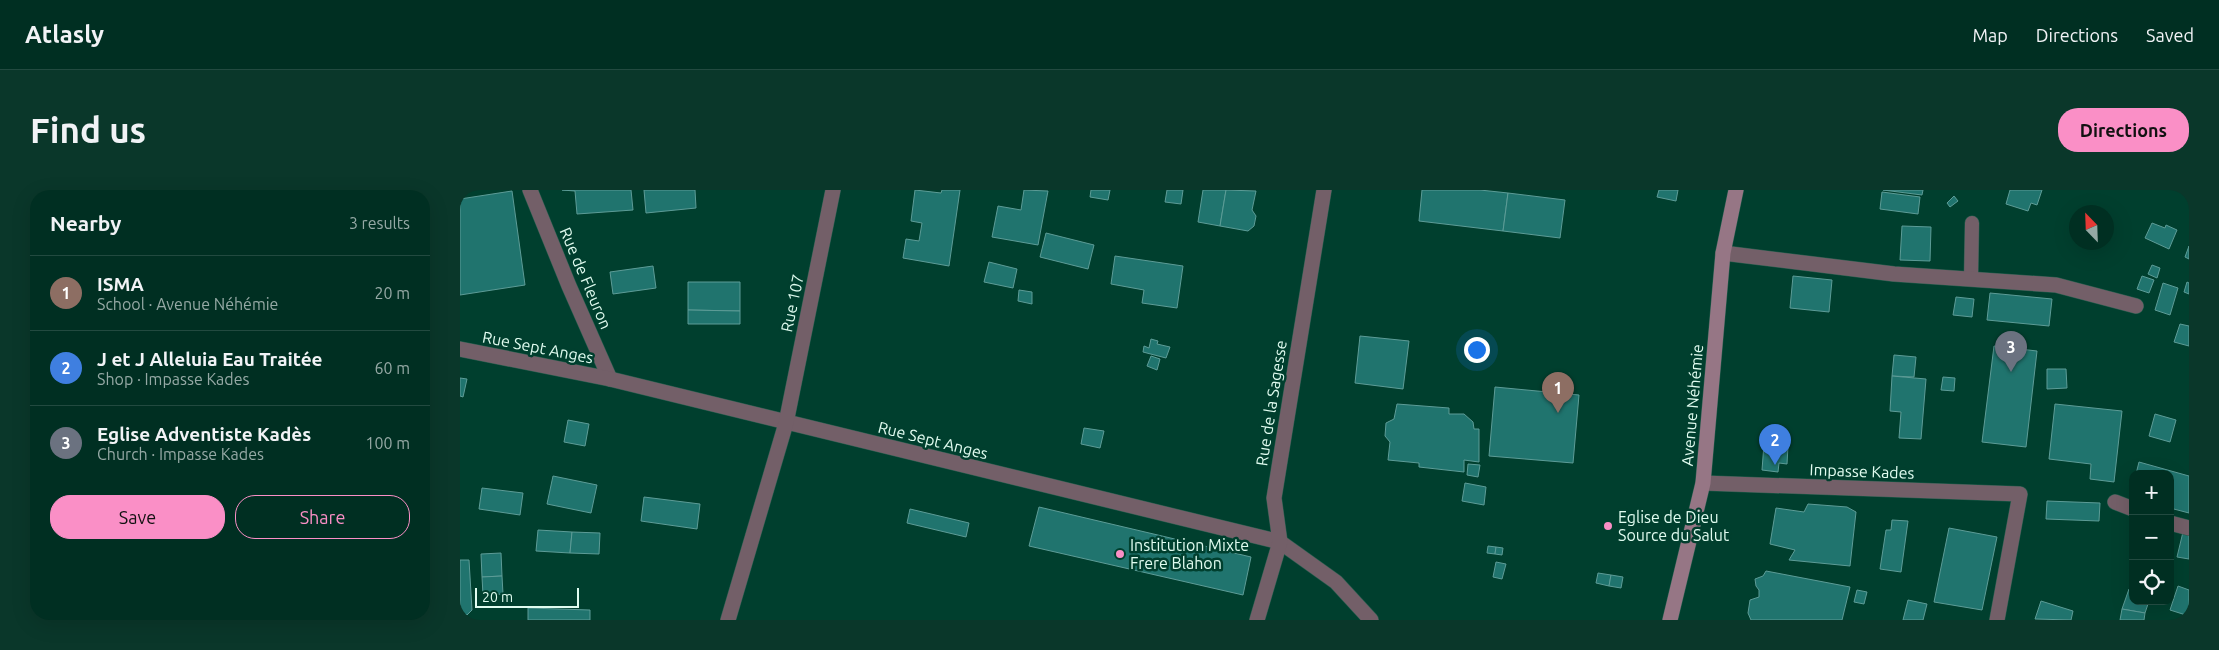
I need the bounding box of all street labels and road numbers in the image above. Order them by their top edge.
street label: Rue de Fleuron [557,225,615,331]
street label: Rue 107 [777,272,807,334]
street label: Rue Sept Anges [481,327,595,367]
street label: Rue de la Sagesse [1252,339,1290,467]
street label: Avenue Néhémie [1678,343,1706,467]
street label: Rue Sept Anges [876,418,990,462]
street label: Impasse Kades [1809,460,1915,482]

